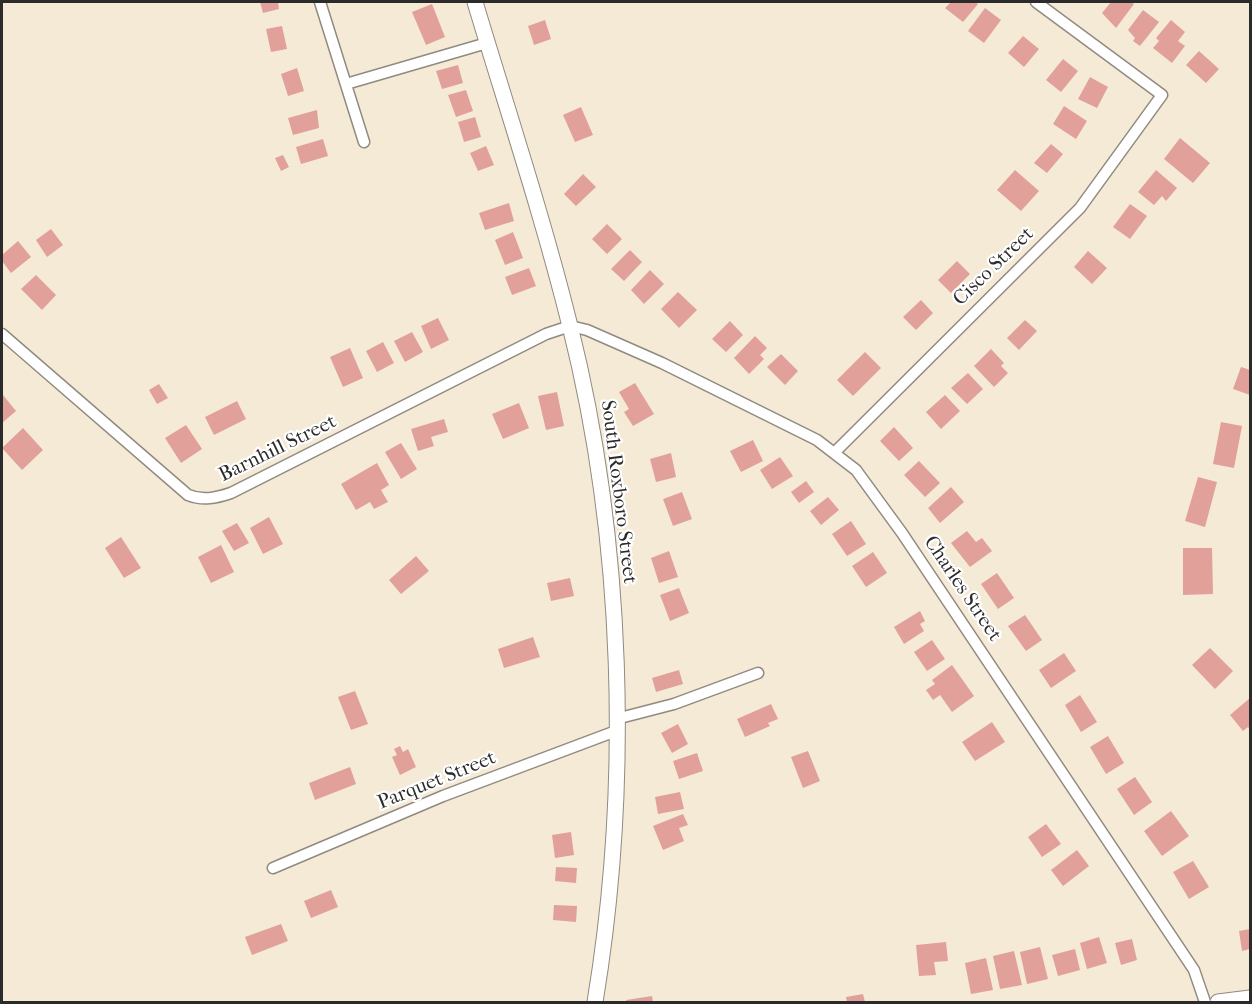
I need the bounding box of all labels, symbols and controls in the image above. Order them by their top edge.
street label: Cisco Street [949,223,1039,311]
street label: South Roxboro Street [595,399,641,585]
street label: Barnhill Street [215,410,341,488]
street label: Charles Street [918,532,1006,646]
street label: Parquet Street [374,746,500,816]

